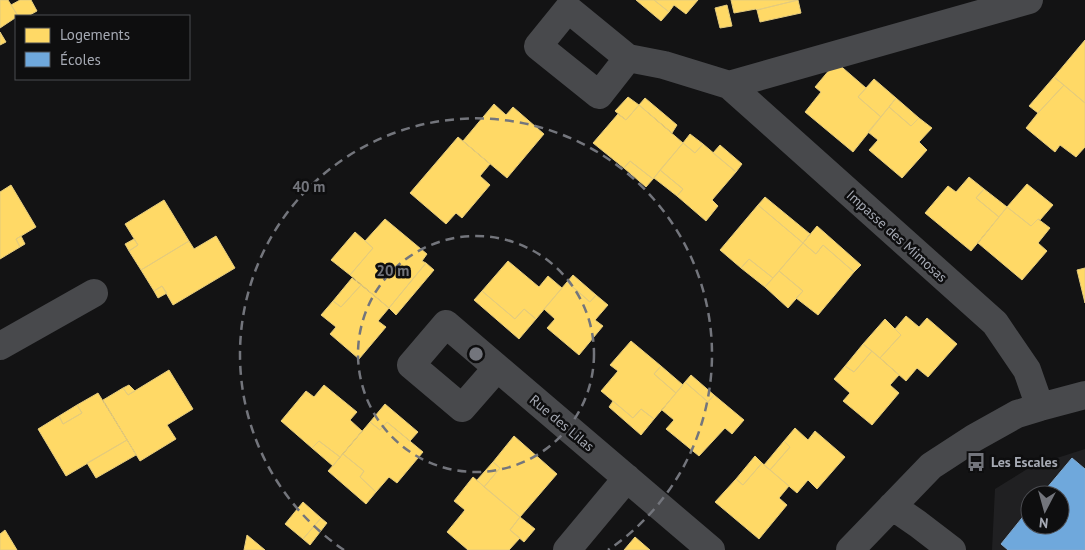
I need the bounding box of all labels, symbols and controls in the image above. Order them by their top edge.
legend [15,15,190,80]
text: Logements [60,25,130,44]
text: Écoles [60,50,101,69]
text: 40 m [293,177,325,196]
street label: Impasse des Mimosas [843,186,951,286]
text: 20 m [377,261,409,280]
centre of rings [467,345,485,363]
street label: Rue des Lilas [526,391,598,455]
bus stop icon: Les Escales [965,451,987,473]
place label: Les Escales [991,453,1058,471]
north arrow [1020,485,1070,535]
text: N [1038,513,1049,532]

